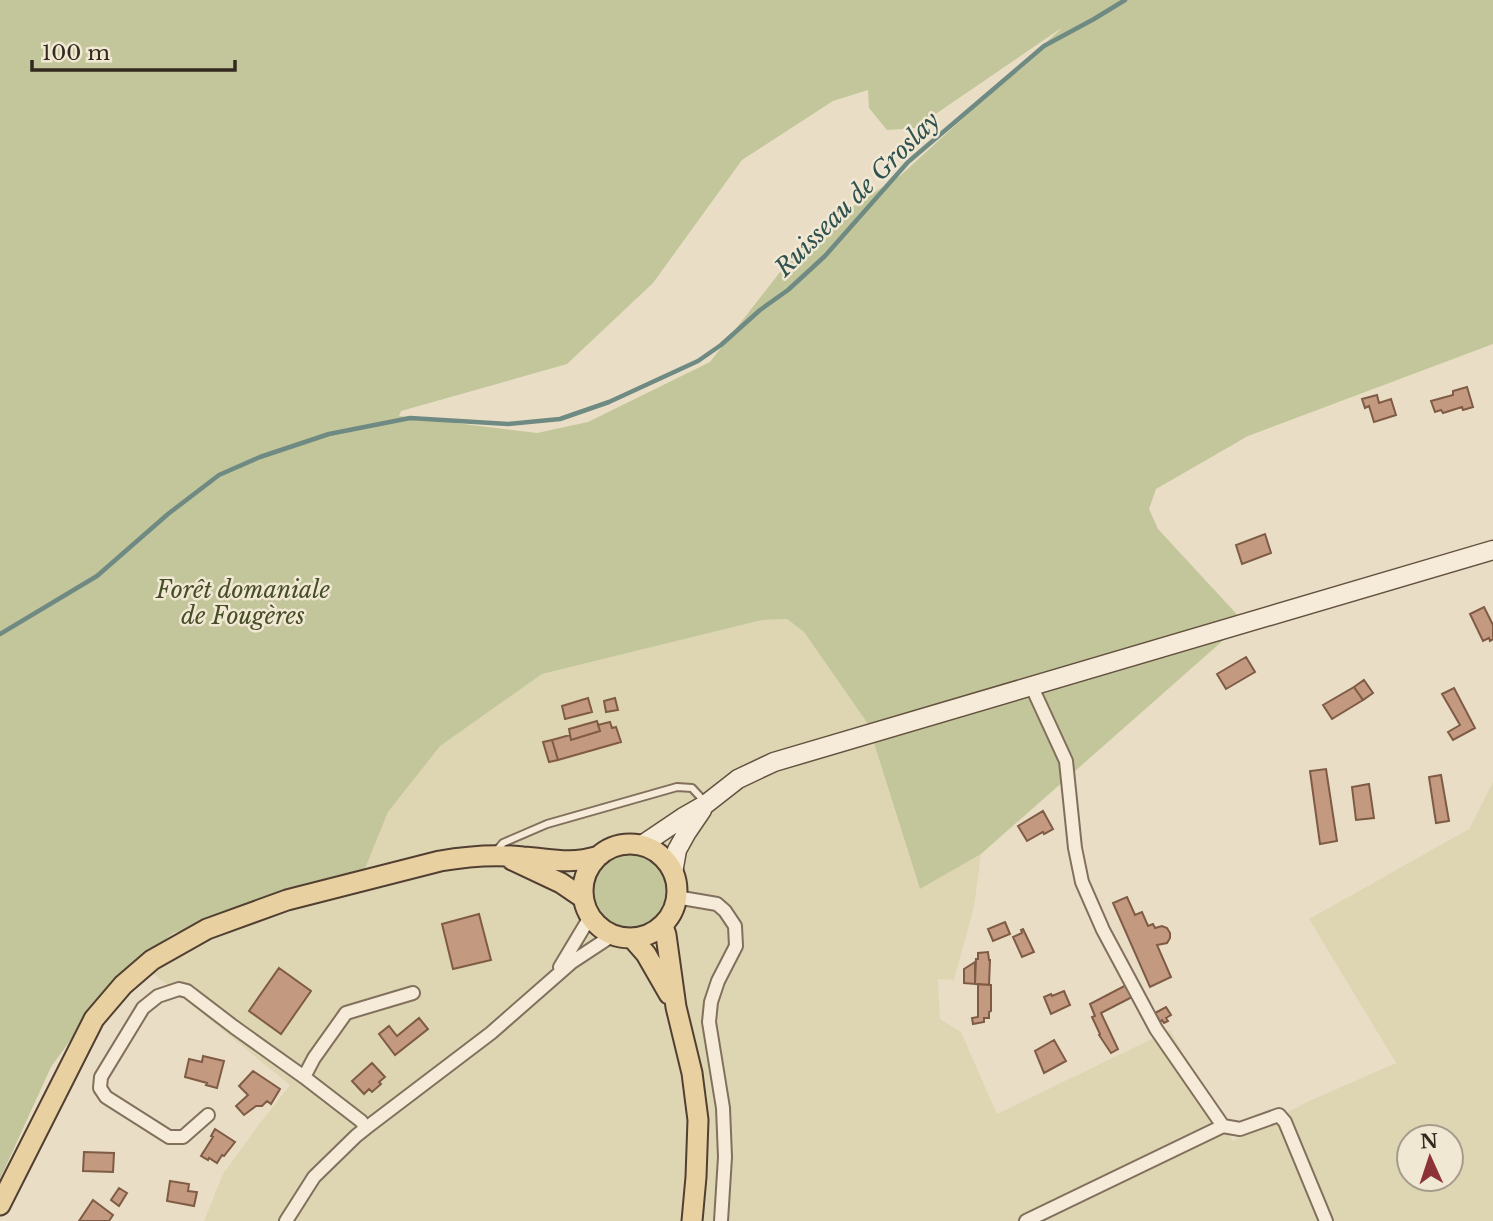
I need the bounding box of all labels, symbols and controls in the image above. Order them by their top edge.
scale bar [32,28,234,72]
text: 100 m [42,40,110,66]
water label: Ruisseau de Groslay [768,105,946,283]
park label: Forêt domaniale de Fougères [155,576,330,630]
north arrow [1395,1123,1465,1193]
text: N [1420,1130,1439,1153]

